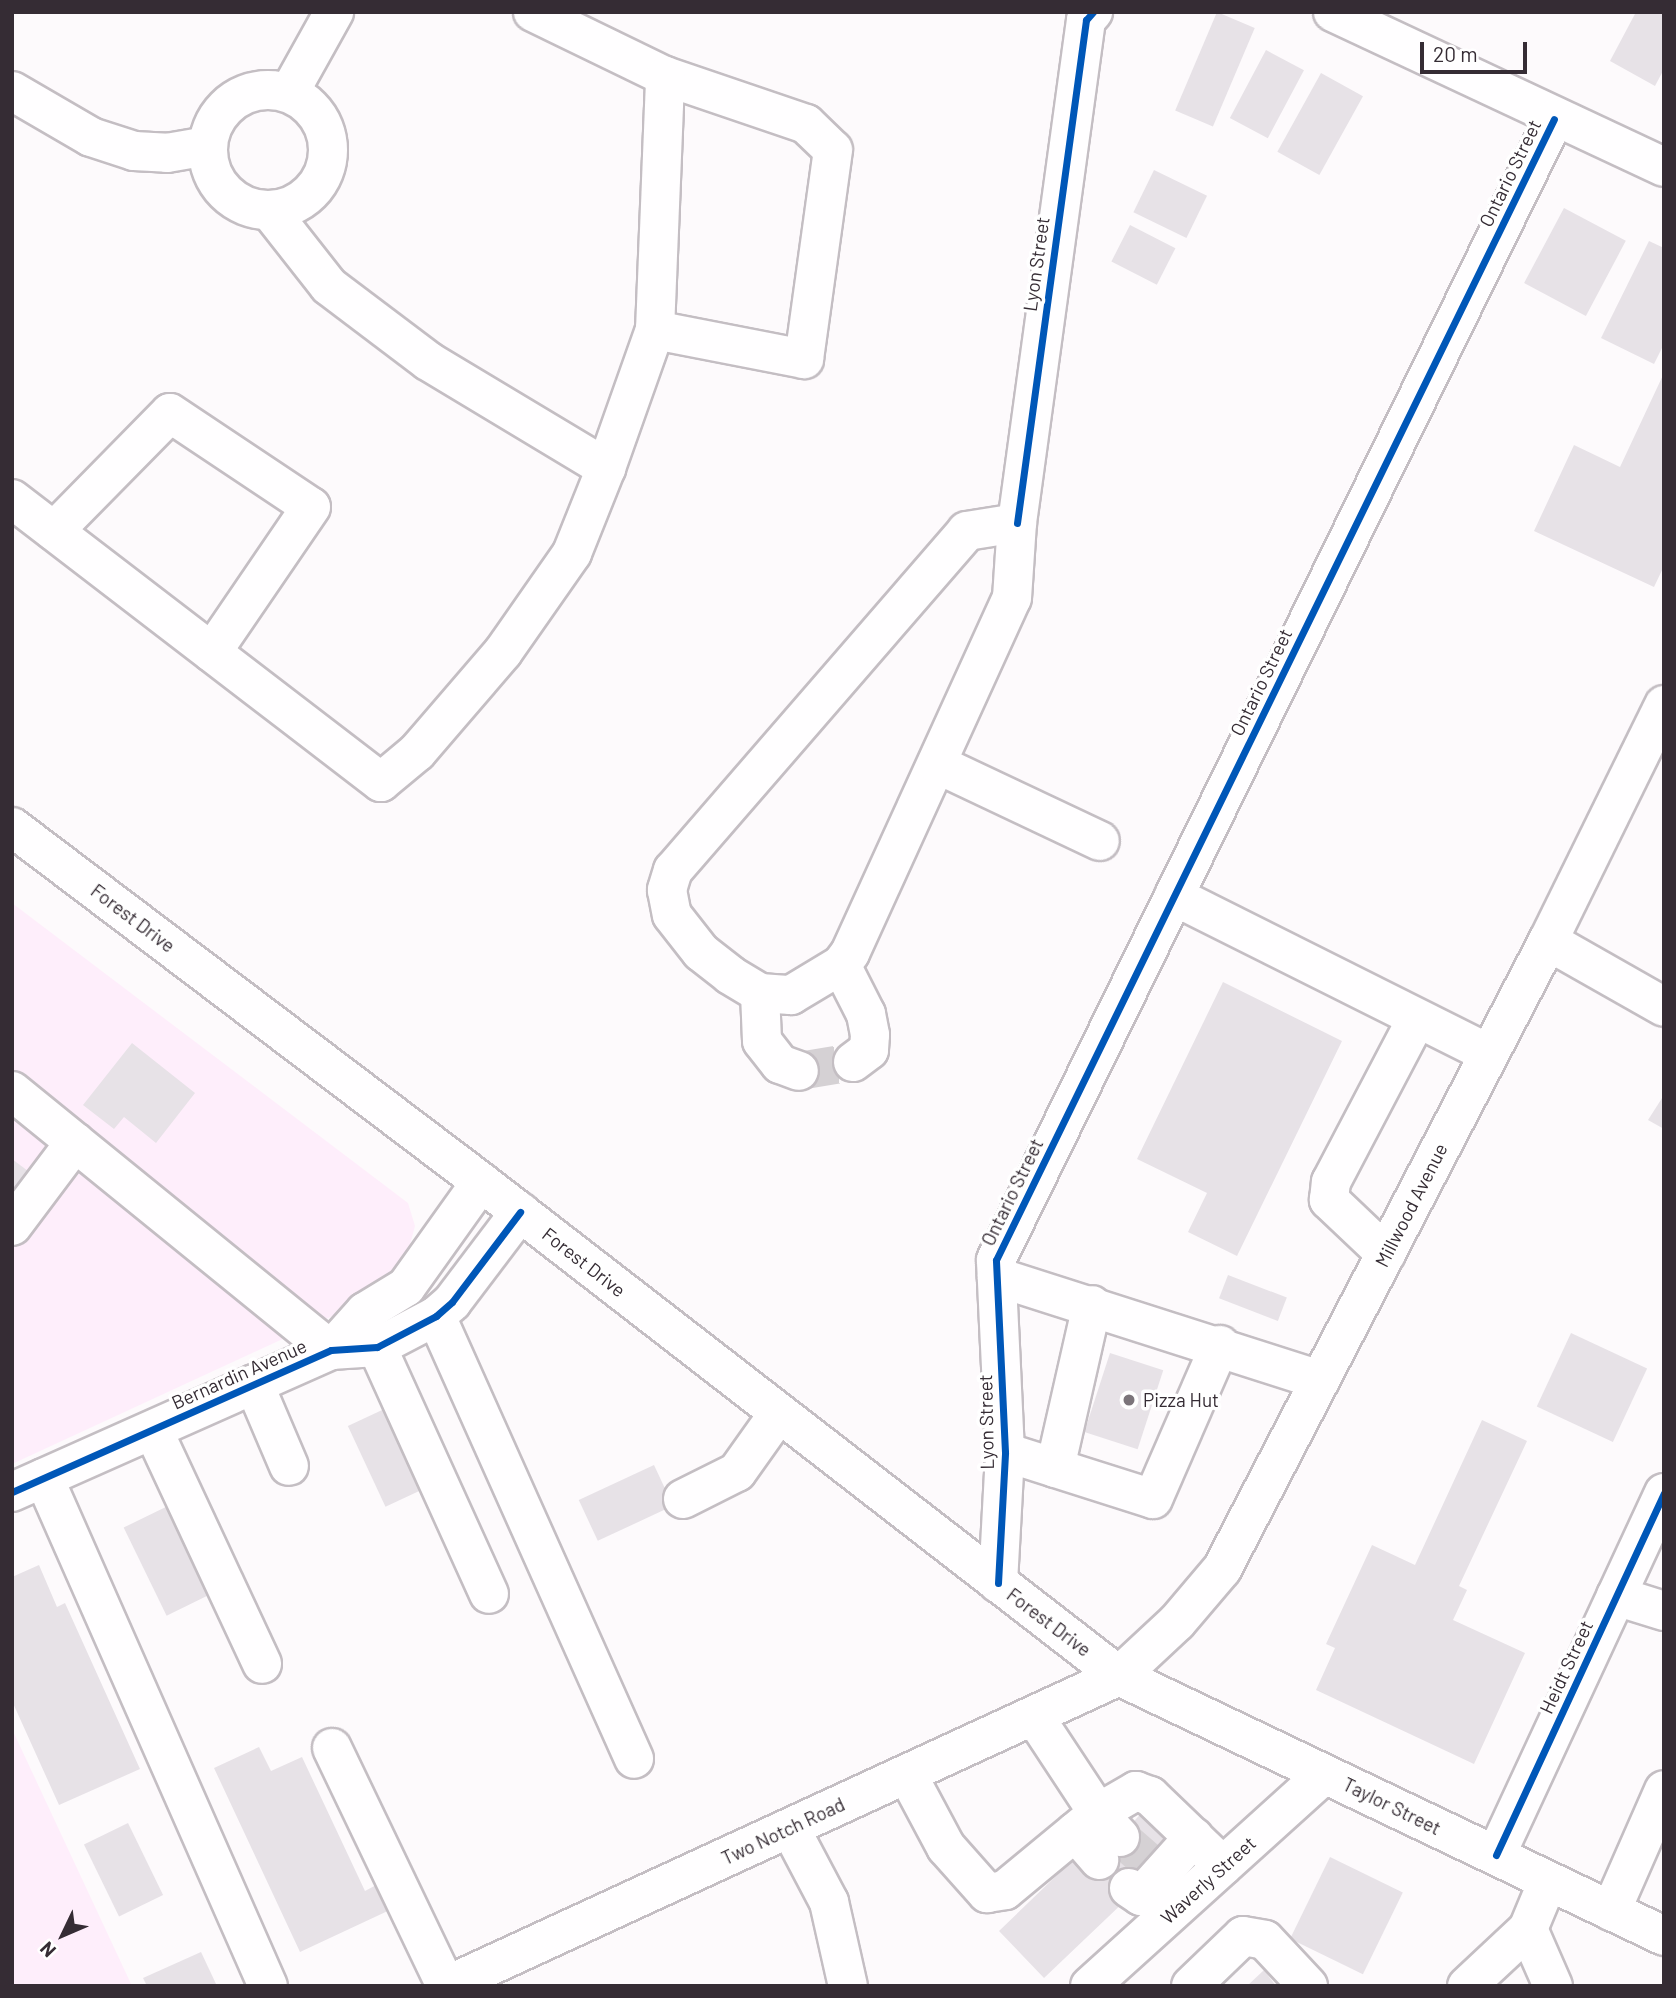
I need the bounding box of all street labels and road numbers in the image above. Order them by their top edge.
street label: Ontario Street [1474,116,1546,230]
street label: Lyon Street [1018,215,1054,313]
street label: Ontario Street [1225,625,1297,739]
street label: Forest Drive [86,879,180,957]
street label: Ontario Street [976,1135,1048,1249]
street label: Millwood Avenue [1370,1139,1452,1271]
street label: Forest Drive [538,1222,630,1302]
street label: Bernardin Avenue [168,1334,310,1414]
street label: Lyon Street [974,1374,998,1470]
street label: Forest Drive [1002,1583,1096,1661]
street label: Heidt Street [1534,1617,1598,1717]
street label: Taylor Street [1339,1772,1445,1840]
street label: Two Notch Road [718,1792,848,1870]
street label: Waverly Street [1156,1831,1260,1929]

